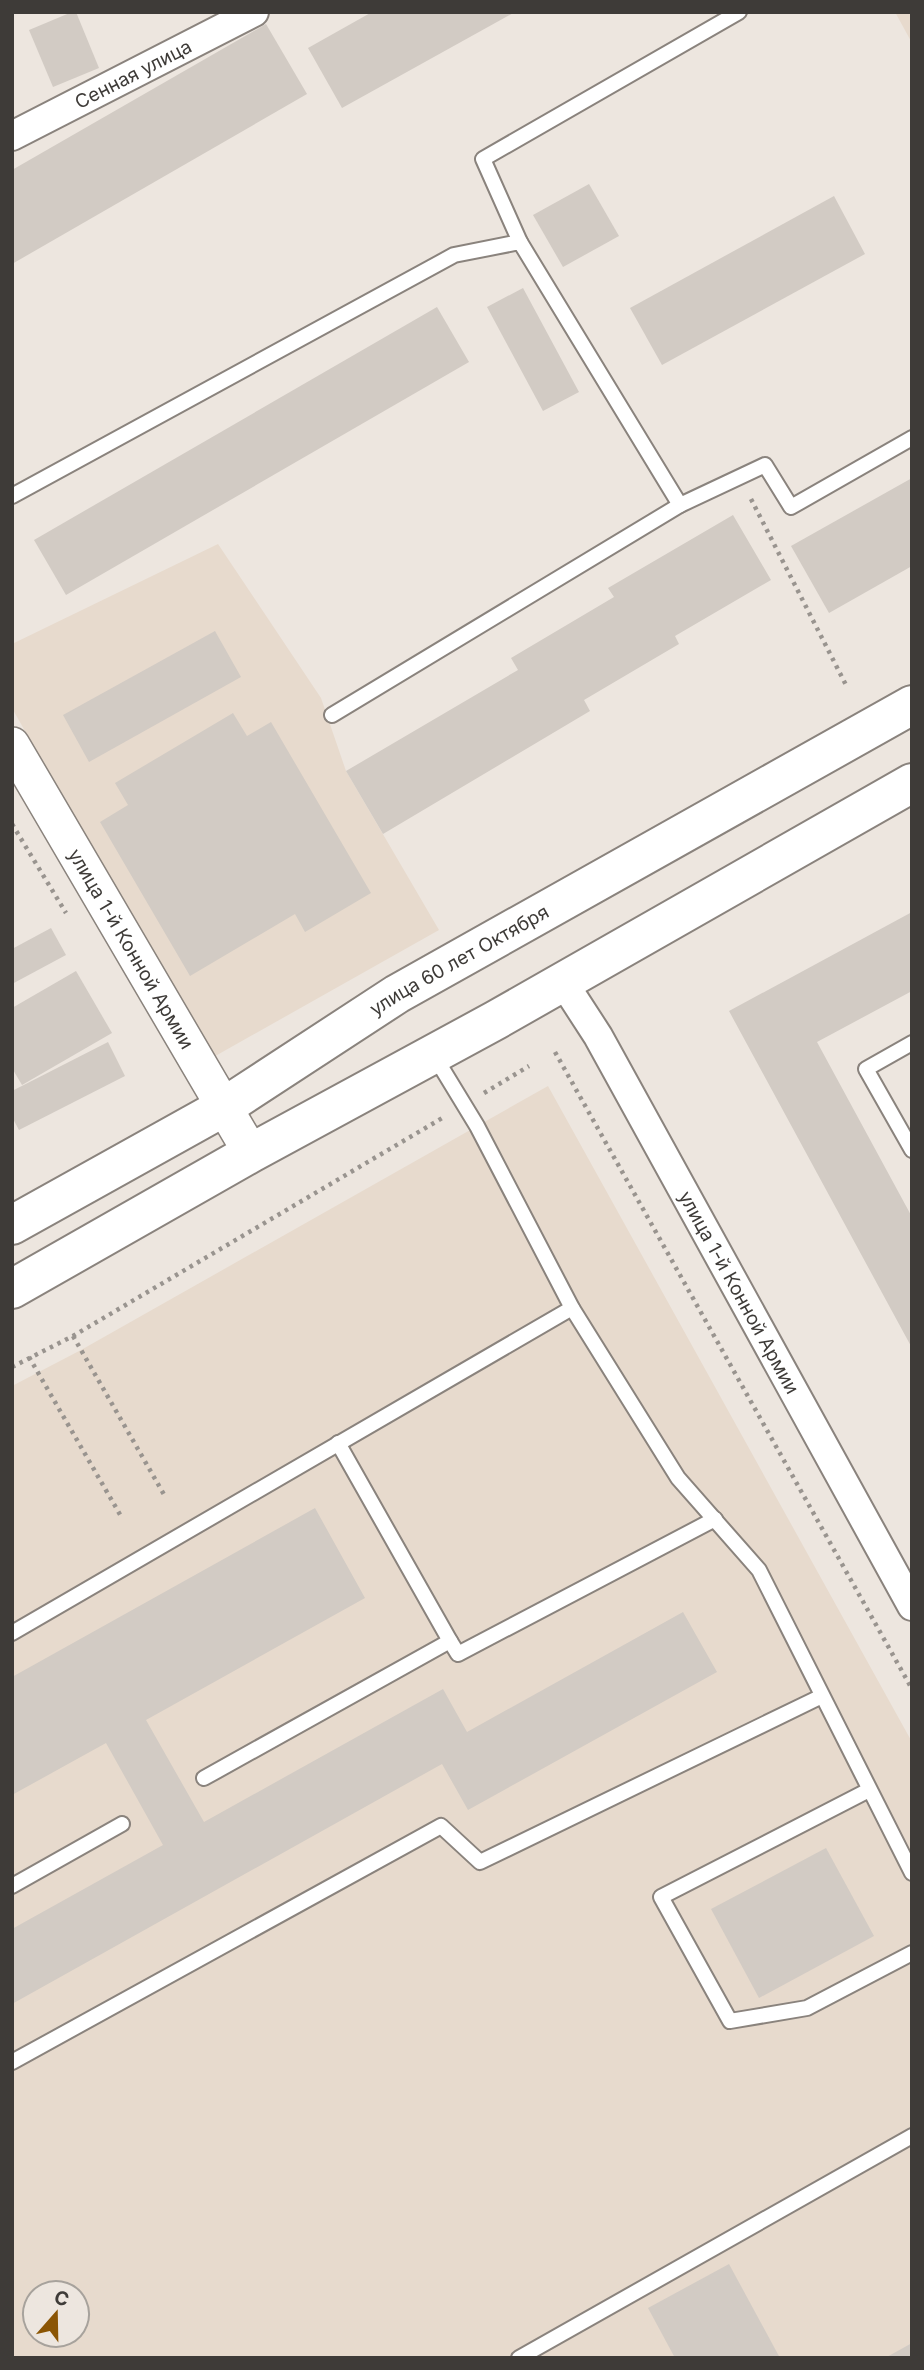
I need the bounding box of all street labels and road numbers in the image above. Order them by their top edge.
street label: Сенная улица [71,35,195,114]
street label: улица 1-й Конной Армии [63,845,198,1053]
street label: улица 60 лет Октября [365,900,553,1021]
street label: улица 1-й Конной Армии [674,1187,804,1398]

